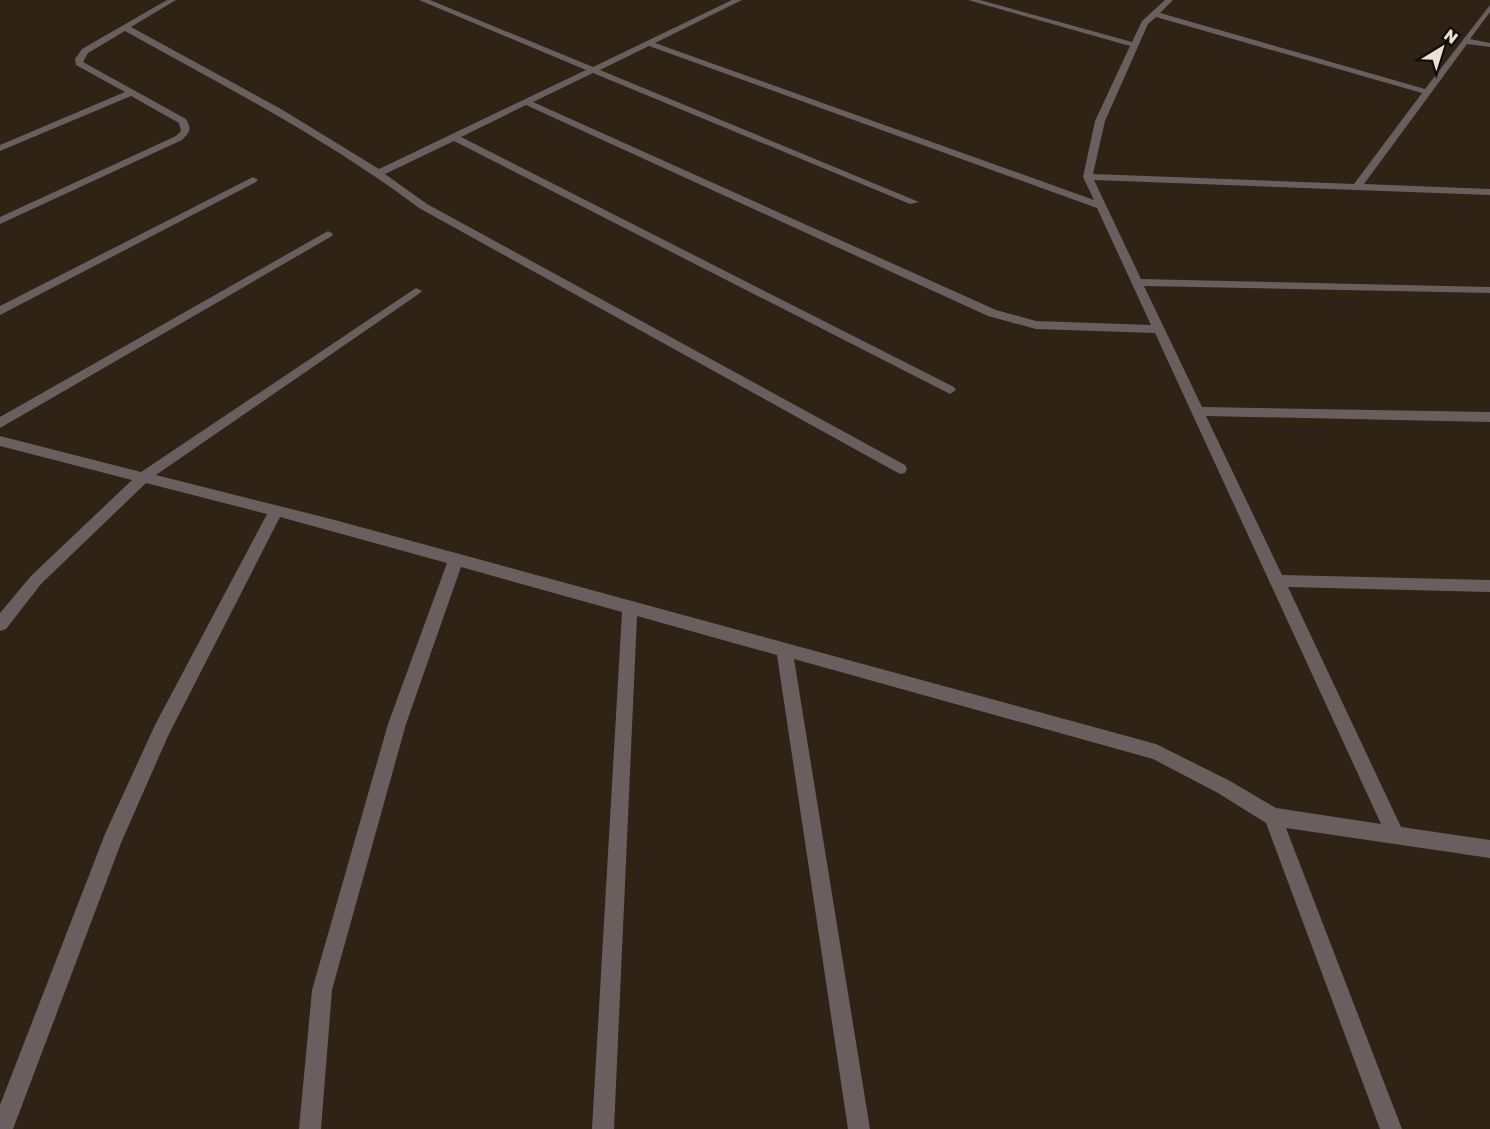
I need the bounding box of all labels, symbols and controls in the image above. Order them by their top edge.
north arrow [1412,18,1472,78]
text: N [1440,25,1462,48]

